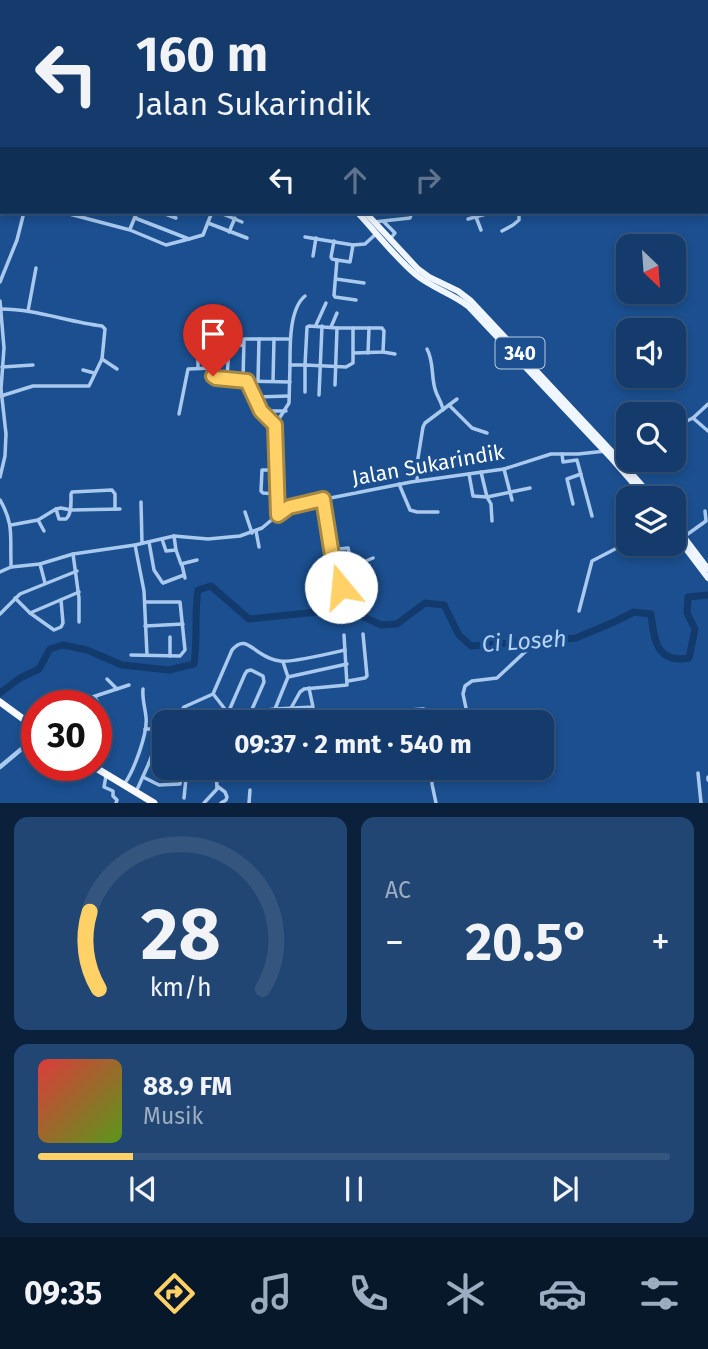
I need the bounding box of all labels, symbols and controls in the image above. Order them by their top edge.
text: 160 m [136,25,268,84]
icon: left [21,28,112,119]
text: Jalan Sukarindik [136,85,371,123]
icon: left [263,161,301,199]
icon: ahead [336,161,374,199]
icon: right [409,161,447,199]
north arrow [616,234,686,304]
map controls [616,234,686,556]
pin [183,304,243,376]
icon: arrive [194,315,232,353]
button: sound [616,318,686,388]
road number: 340 [496,338,544,368]
button: search [616,402,686,472]
street label: Jalan Sukarindik [350,439,506,491]
button: layers [616,486,686,556]
position arrow [304,550,378,624]
water label: Ci Loseh [481,624,567,658]
speed limit sign: 30 [21,690,112,781]
text: 09:37 · 2 mnt · 540 m [234,729,472,760]
text: AC [385,876,411,904]
text: 28 [141,892,220,979]
text: 20.5° [465,911,590,974]
text: − [385,919,404,965]
text: + [651,919,670,965]
text: km/h [150,973,211,1003]
text: 88.9 FM [143,1071,232,1102]
text: Musik [143,1102,203,1130]
icon: previous [124,1170,162,1208]
icon: pause [335,1170,373,1208]
icon: next [546,1170,584,1208]
icon: directions [150,1269,199,1318]
icon: music [247,1269,296,1318]
icon: phone [344,1269,393,1318]
icon: climate [441,1269,490,1318]
icon: car [538,1269,587,1318]
icon: filters [635,1269,684,1318]
text: 09:35 [24,1274,102,1312]

